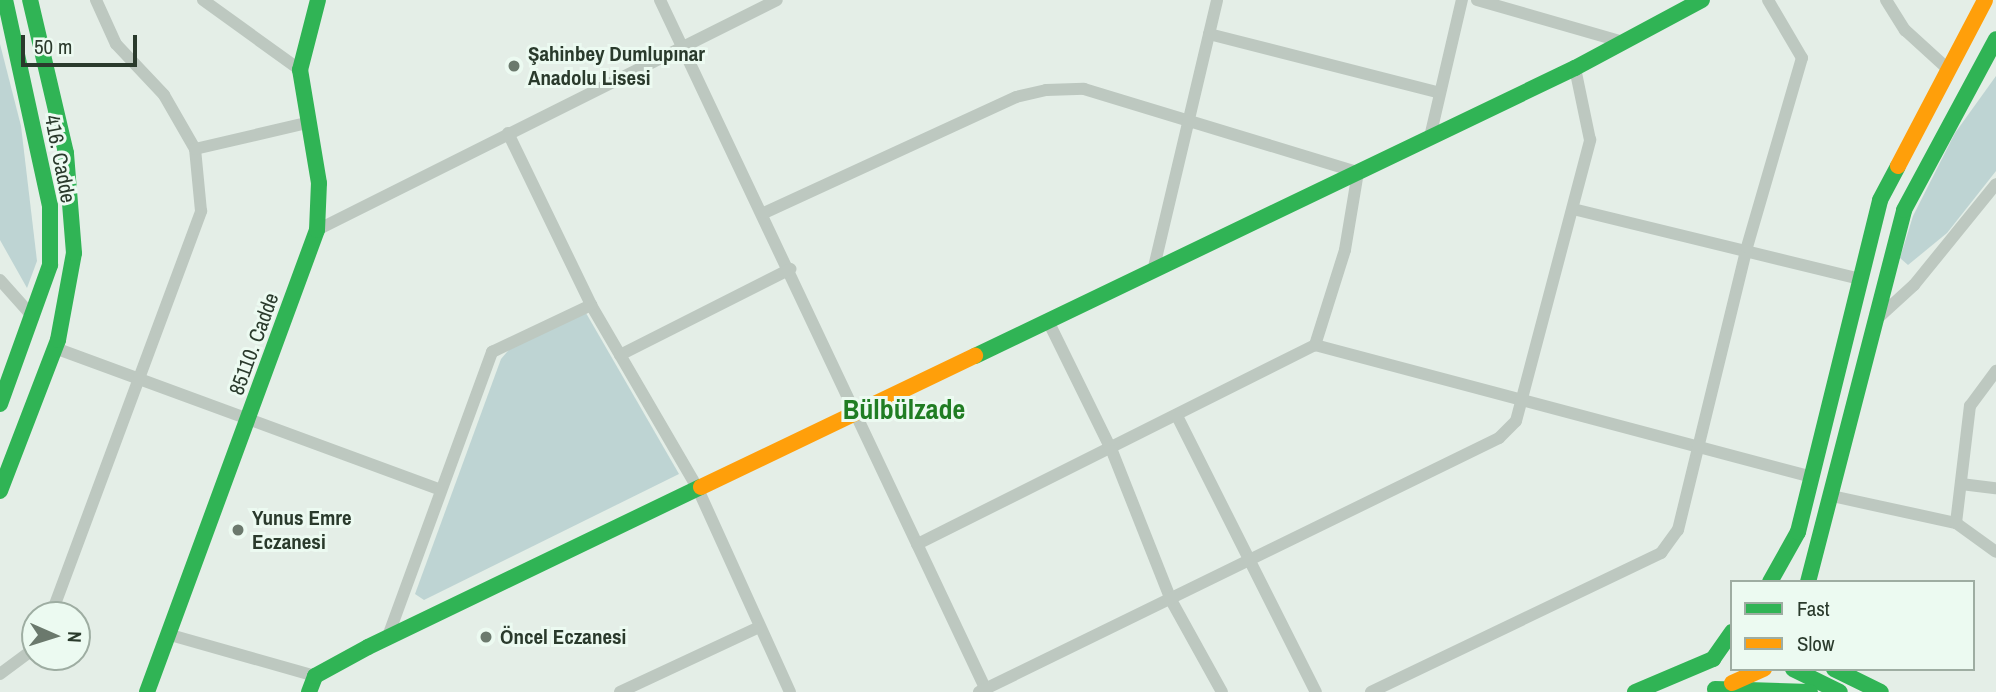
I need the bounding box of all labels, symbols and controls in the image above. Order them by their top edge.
scale bar [24,21,140,65]
text: 50 m [34,32,72,61]
place label: Şahinbey Dumlupınar Anadolu Lisesi [528,41,705,91]
marker: Şahinbey Dumlupınar Anadolu Lisesi [506,58,522,74]
street label: 416. Cadde [39,113,81,205]
street label: 85110. Cadde [224,289,284,399]
district label: Bülbülzade [843,392,965,426]
place label: Yunus Emre Eczanesi [252,505,352,555]
marker: Yunus Emre Eczanesi [230,522,246,538]
legend [1730,580,1975,671]
text: Fast [1797,594,1830,623]
north arrow [21,601,91,671]
place label: Öncel Eczanesi [500,624,626,650]
marker: Öncel Eczanesi [478,629,494,645]
text: Slow [1797,629,1834,658]
text: N [62,631,88,643]

